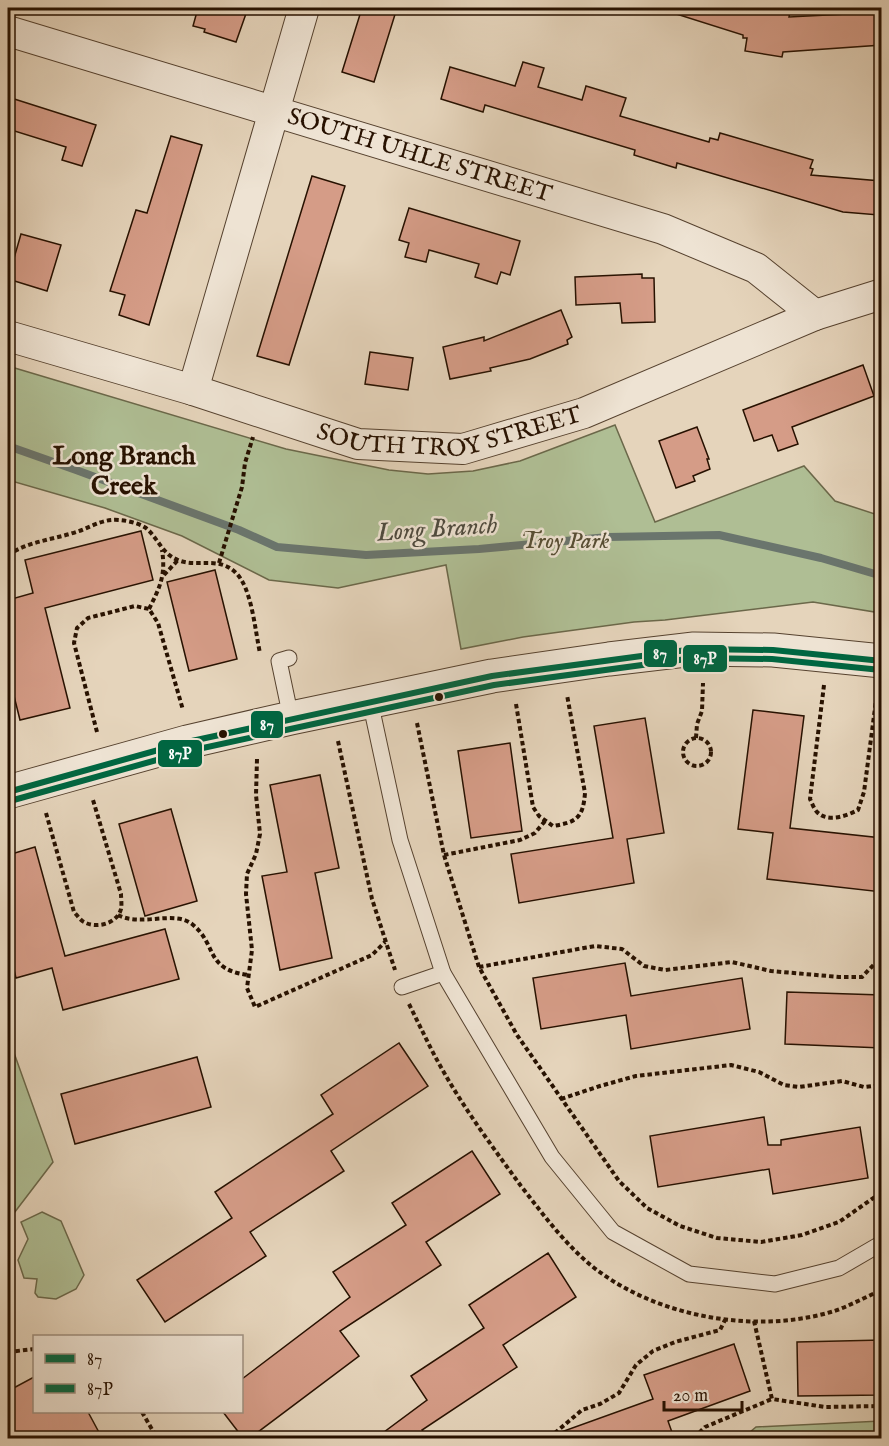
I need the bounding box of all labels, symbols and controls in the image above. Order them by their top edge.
street label: SOUTH UHLE STREET [284,101,556,210]
street label: SOUTH TROY STREET [313,399,586,465]
district label: Long Branch Creek [52,440,197,503]
water label: Long Branch [374,508,499,551]
park label: Troy Park [521,526,610,557]
line badge: 87 [643,639,678,668]
line badge: 87P [682,644,728,673]
text: 87 [653,645,667,665]
text: 87P [693,650,717,670]
unlabelled marker [433,691,445,703]
line badge: 87 [250,710,284,739]
text: 87 [260,716,274,736]
unlabelled marker [217,728,229,740]
line badge: 87P [157,739,203,768]
text: 87P [168,745,192,765]
legend [33,1335,243,1413]
text: 87 [87,1349,102,1372]
scale bar [664,1374,742,1412]
text: 87P [87,1379,113,1402]
text: 20 m [673,1385,708,1408]

